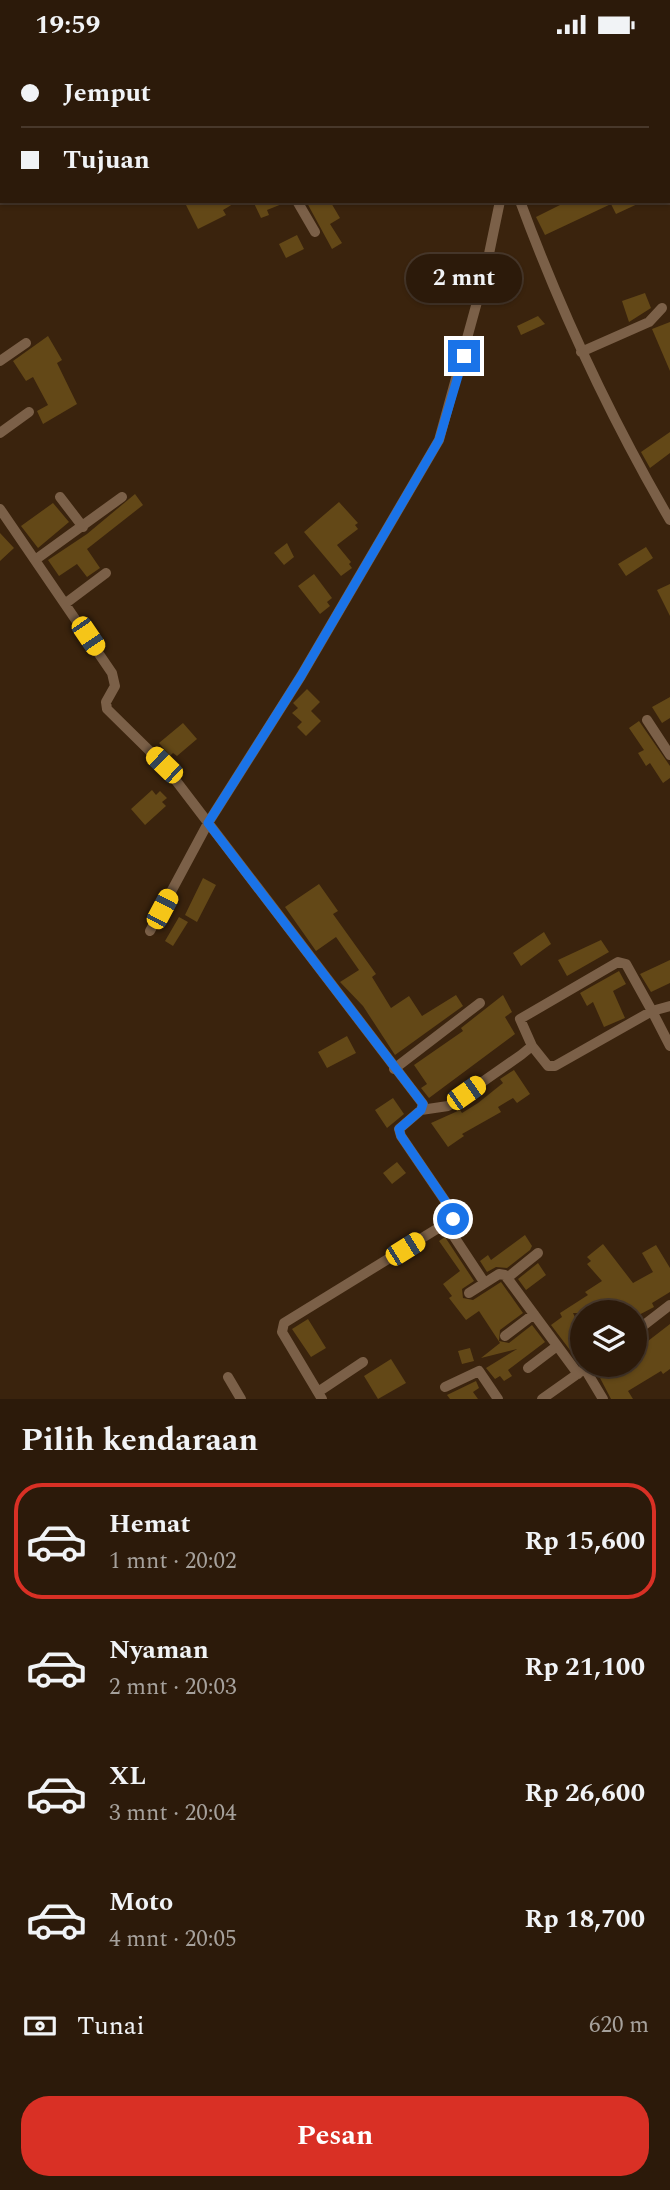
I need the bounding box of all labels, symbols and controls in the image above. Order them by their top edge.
text: 19:59 [35,5,100,45]
text: Jemput [63,73,151,113]
text: Tujuan [63,140,150,180]
callout: 2 mnt [406,254,522,303]
text: 2 mnt [433,261,495,296]
route end [448,340,480,372]
car [68,613,109,659]
car [142,743,187,787]
car [143,886,182,932]
car [443,1072,490,1114]
route start [437,1203,469,1235]
car [382,1229,429,1269]
map controls [570,1300,647,1377]
button: layers [570,1300,647,1377]
text: Pilih kendaraan [21,1416,258,1465]
text: Hemat [109,1504,190,1544]
icon: car [25,1510,88,1573]
text: Rp 15,600 [524,1521,645,1561]
text: 1 mnt · 20:02 [109,1544,237,1579]
text: Nyaman [109,1630,209,1670]
icon: car [25,1636,88,1699]
text: Rp 21,100 [524,1647,645,1687]
text: 2 mnt · 20:03 [109,1670,237,1705]
text: XL [109,1756,146,1796]
icon: car [25,1762,88,1825]
text: Rp 26,600 [524,1773,645,1813]
text: 3 mnt · 20:04 [109,1796,237,1831]
text: Moto [109,1882,173,1922]
icon: car [25,1888,88,1951]
text: Rp 18,700 [524,1899,645,1939]
text: 4 mnt · 20:05 [109,1922,237,1957]
text: Tunai [77,2006,145,2046]
icon: cash [21,2007,59,2045]
text: 620 m [589,2008,649,2043]
button: Pesan [21,2096,649,2176]

